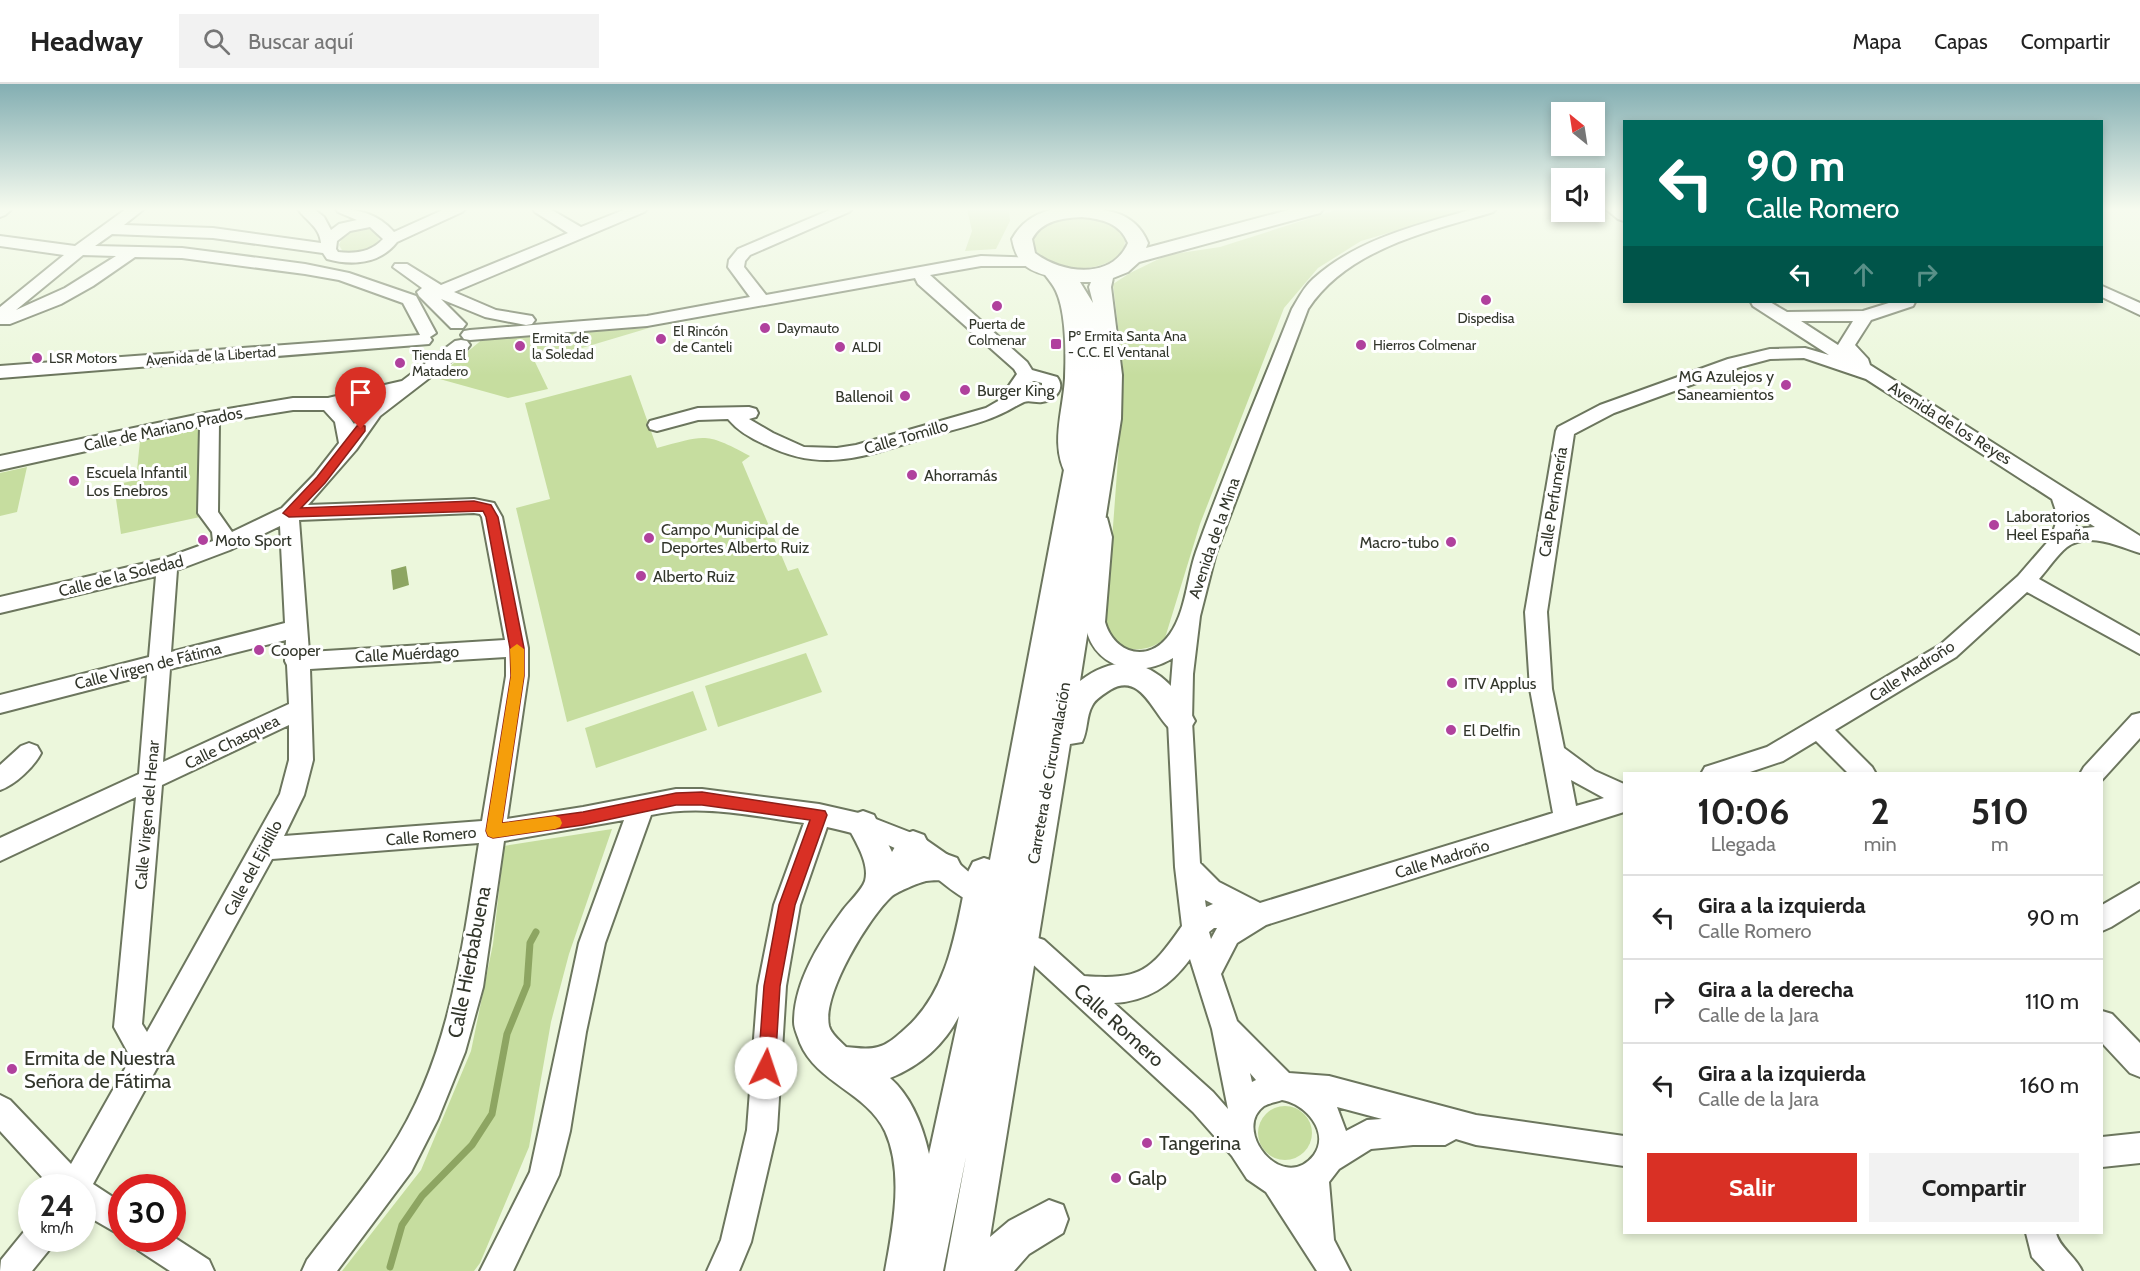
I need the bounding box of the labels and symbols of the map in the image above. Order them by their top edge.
north arrow [1551,102,1605,156]
marker: Dispedisa [1479,293,1493,307]
marker: Puerta de Colmenar [990,299,1004,313]
place label: Dispedisa [1457,309,1515,327]
place label: Puerta de Colmenar [968,315,1026,349]
place label: Daymauto [777,319,840,337]
marker: Daymauto [758,321,772,335]
place label: El Rincón de Canteli [673,322,732,356]
place label: Pº Ermita Santa Ana - C.C. El Ventanal [1068,327,1187,361]
place label: Ermita de la Soledad [532,329,594,363]
marker: El Rincón de Canteli [654,332,668,346]
place label: Hierros Colmenar [1373,336,1477,354]
marker: Pº Ermita Santa Ana - C.C. El Ventanal [1049,337,1063,351]
place label: ALDI [852,338,881,356]
marker: Hierros Colmenar [1354,338,1368,352]
marker: Ermita de la Soledad [513,339,527,353]
marker: ALDI [833,340,847,354]
street label: Avenida de la Libertad [145,342,277,370]
place label: Tienda El Matadero [412,346,468,380]
place label: LSR Motors [49,349,117,367]
marker: LSR Motors [30,351,44,365]
marker: Tienda El Matadero [393,356,407,370]
pin [335,367,386,429]
place label: MG Azulejos y Saneamientos [1677,367,1774,404]
marker: MG Azulejos y Saneamientos [1779,378,1793,392]
street label: Avenida de los Reyes [1885,378,2015,469]
place label: Burger King [977,381,1055,400]
marker: Burger King [958,383,972,397]
place label: Ballenoil [835,387,893,406]
marker: Ballenoil [898,389,912,403]
street label: Calle de Mariano Prados [82,403,244,455]
street label: Calle Tomillo [862,416,950,458]
street label: Calle Perfumería [1535,445,1571,558]
place label: Escuela Infantil Los Enebros [86,463,188,500]
place label: Ahorramás [924,466,998,485]
marker: Ahorramás [905,468,919,482]
marker: Escuela Infantil Los Enebros [67,474,81,488]
street label: Avenida de la Mina [1184,475,1244,601]
place label: Laboratorios Heel España [2006,507,2090,544]
marker: Laboratorios Heel España [1987,518,2001,532]
place label: Campo Municipal de Deportes Alberto Ruiz [661,520,810,557]
place label: Moto Sport [215,531,292,550]
marker: Campo Municipal de Deportes Alberto Ruiz [642,531,656,545]
marker: Moto Sport [196,533,210,547]
place label: Macro-tubo [1359,533,1439,552]
marker: Macro-tubo [1444,535,1458,549]
street label: Calle de la Soledad [57,551,185,601]
place label: Alberto Ruiz [653,567,736,586]
marker: Alberto Ruiz [634,569,648,583]
street label: Calle Madroño [1866,636,1958,706]
street label: Calle Virgen de Fátima [73,639,224,693]
place label: Cooper [271,641,321,660]
street label: Calle Muérdago [354,642,460,666]
marker: Cooper [252,643,266,657]
place label: ITV Applus [1464,674,1537,693]
marker: ITV Applus [1445,676,1459,690]
street label: Carretera de Circunvalación [1024,681,1074,865]
street label: Calle Chasquea [182,711,283,773]
place label: El Delfin [1463,721,1520,740]
marker: El Delfin [1444,723,1458,737]
street label: Calle Virgen del Henar [131,739,163,890]
street label: Calle del Ejidillo [220,817,286,919]
street label: Calle Romero [385,823,477,849]
street label: Calle Madroño [1393,836,1492,882]
street label: Calle Hierbabuena [443,884,496,1040]
street label: Calle Romero [1069,978,1169,1072]
position arrow [734,1036,798,1100]
place label: Ermita de Nuestra Señora de Fátima [24,1046,175,1093]
marker: Ermita de Nuestra Señora de Fátima [5,1062,19,1076]
place label: Tangerina [1159,1131,1241,1155]
marker: Tangerina [1140,1136,1154,1150]
place label: Galp [1128,1166,1167,1190]
marker: Galp [1109,1171,1123,1185]
speed limit sign: 30 [108,1174,186,1252]

